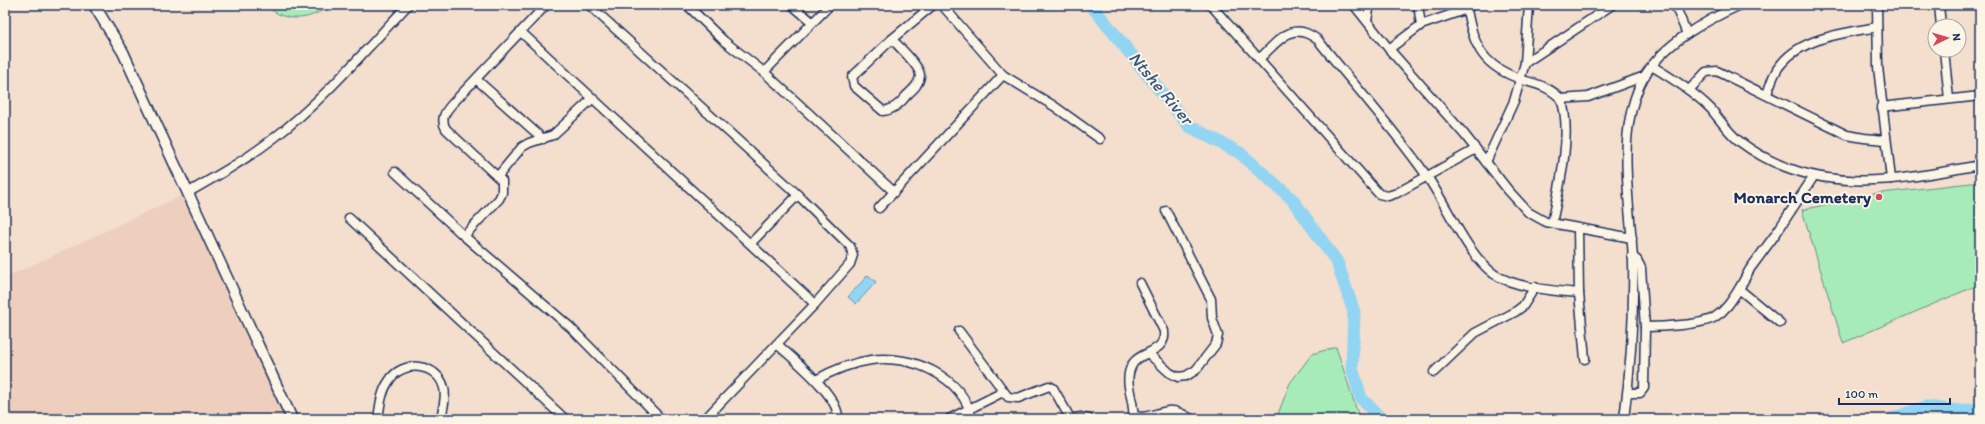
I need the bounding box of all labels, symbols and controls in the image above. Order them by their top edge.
north arrow [1927,18,1967,58]
text: N [1950,33,1963,41]
water label: Ntshe River [1124,47,1199,131]
place label: Monarch Cemetery [1734,187,1872,208]
marker: Monarch Cemetery [1874,192,1884,202]
scale bar [1839,380,1950,406]
text: 100 m [1845,387,1878,401]

